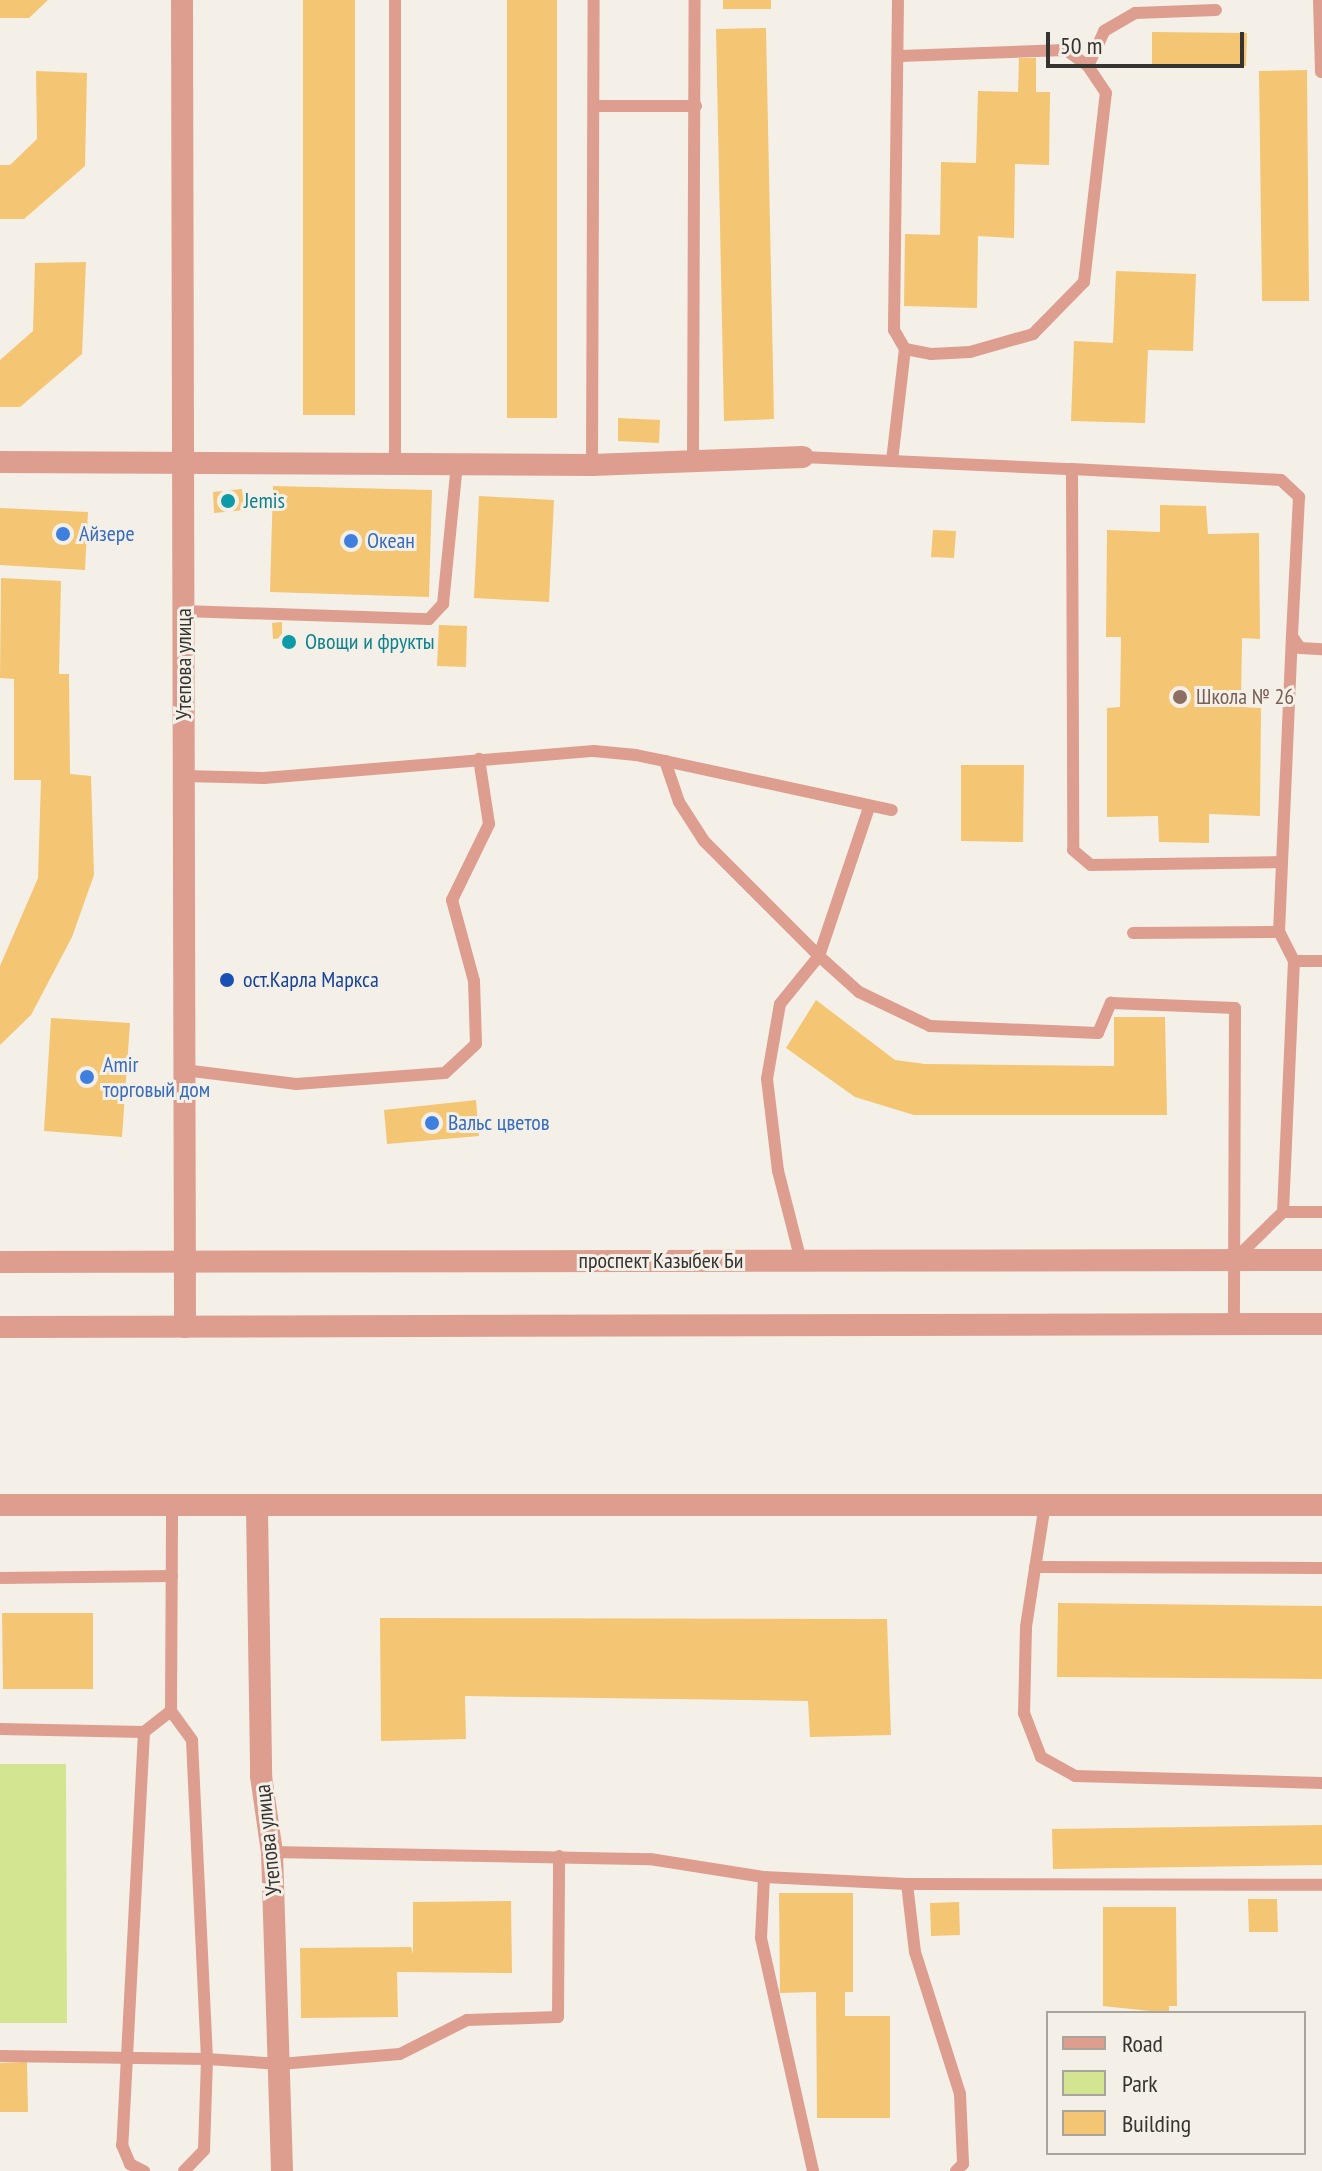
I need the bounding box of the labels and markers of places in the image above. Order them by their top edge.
place label: Jemis [244,488,285,514]
marker: Jemis [219,492,237,510]
place label: Айзере [79,521,135,547]
marker: Айзере [54,525,72,543]
place label: Океан [367,528,415,554]
marker: Океан [342,532,360,550]
place label: Овощи и фрукты [305,629,435,655]
marker: Овощи и фрукты [280,633,298,651]
place label: Школа № 26 [1196,684,1294,710]
marker: Школа № 26 [1171,688,1189,706]
place label: ост.Карла Маркса [243,967,379,993]
marker: ост.Карла Маркса [218,971,236,989]
place label: Amir торговый дом [103,1051,210,1102]
marker: Amir торговый дом [78,1068,96,1086]
place label: Вальс цветов [448,1110,550,1136]
marker: Вальс цветов [423,1114,441,1132]

